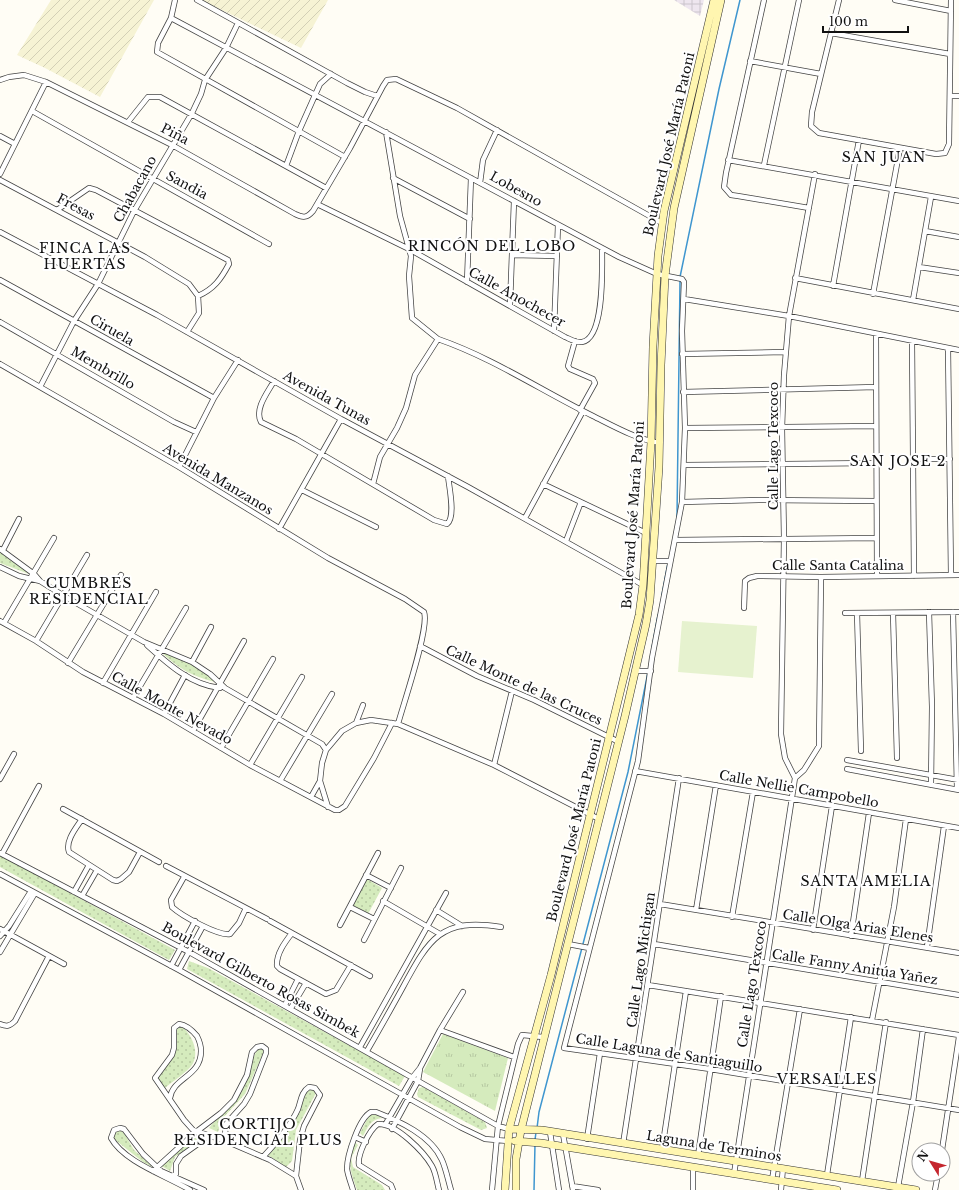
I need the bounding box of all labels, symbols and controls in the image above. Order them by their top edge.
scale bar [823,8,908,34]
text: 100 m [829,14,868,29]
street label: Boulevard José María Patoni [640,50,699,238]
street label: Piña [158,120,193,149]
district label: SAN JUAN [842,148,926,166]
street label: Chabacano [110,153,160,225]
street label: Sandia [163,167,212,203]
street label: Lobesno [487,168,545,210]
street label: Fresas [54,190,98,224]
district label: RINCÓN DEL LOBO [408,237,576,255]
district label: FINCA LAS HUERTAS [39,239,131,273]
street label: Calle Anochecer [466,263,569,331]
street label: Ciruela [87,310,138,350]
street label: Membrillo [68,343,138,393]
street label: Avenida Tunas [279,366,374,429]
street label: Calle Lago Texcoco [765,382,782,510]
street label: Boulevard José María Patoni [618,420,648,609]
street label: Avenida Manzanos [159,439,276,519]
district label: SAN JOSE 2 [850,452,946,470]
street label: Calle Santa Catalina [772,557,905,574]
district label: CUMBRES RESIDENCIAL [29,574,149,608]
street label: Calle Monte de las Cruces [443,641,605,729]
street label: Calle Monte Nevado [109,668,235,748]
street label: Boulevard José María Patoni [543,736,605,923]
street label: Calle Nellie Campobello [718,767,880,811]
district label: SANTA AMELIA [800,872,932,890]
street label: Calle Lago Michigan [623,891,659,1029]
street label: Calle Olga Arias Elenes [781,906,935,946]
street label: Boulevard Gilberto Rosas Simbek [159,918,363,1042]
street label: Calle Lago Texcoco [734,919,770,1049]
street label: Calle Fanny Anitúa Yañez [771,945,939,989]
street label: Calle Laguna de Santiaguillo [574,1030,764,1076]
district label: VERSALLES [776,1070,877,1088]
district label: CORTIJO RESIDENCIAL PLUS [173,1115,343,1149]
street label: Laguna de Terminos [645,1127,783,1165]
north arrow [911,1142,951,1182]
text: N [914,1147,932,1164]

